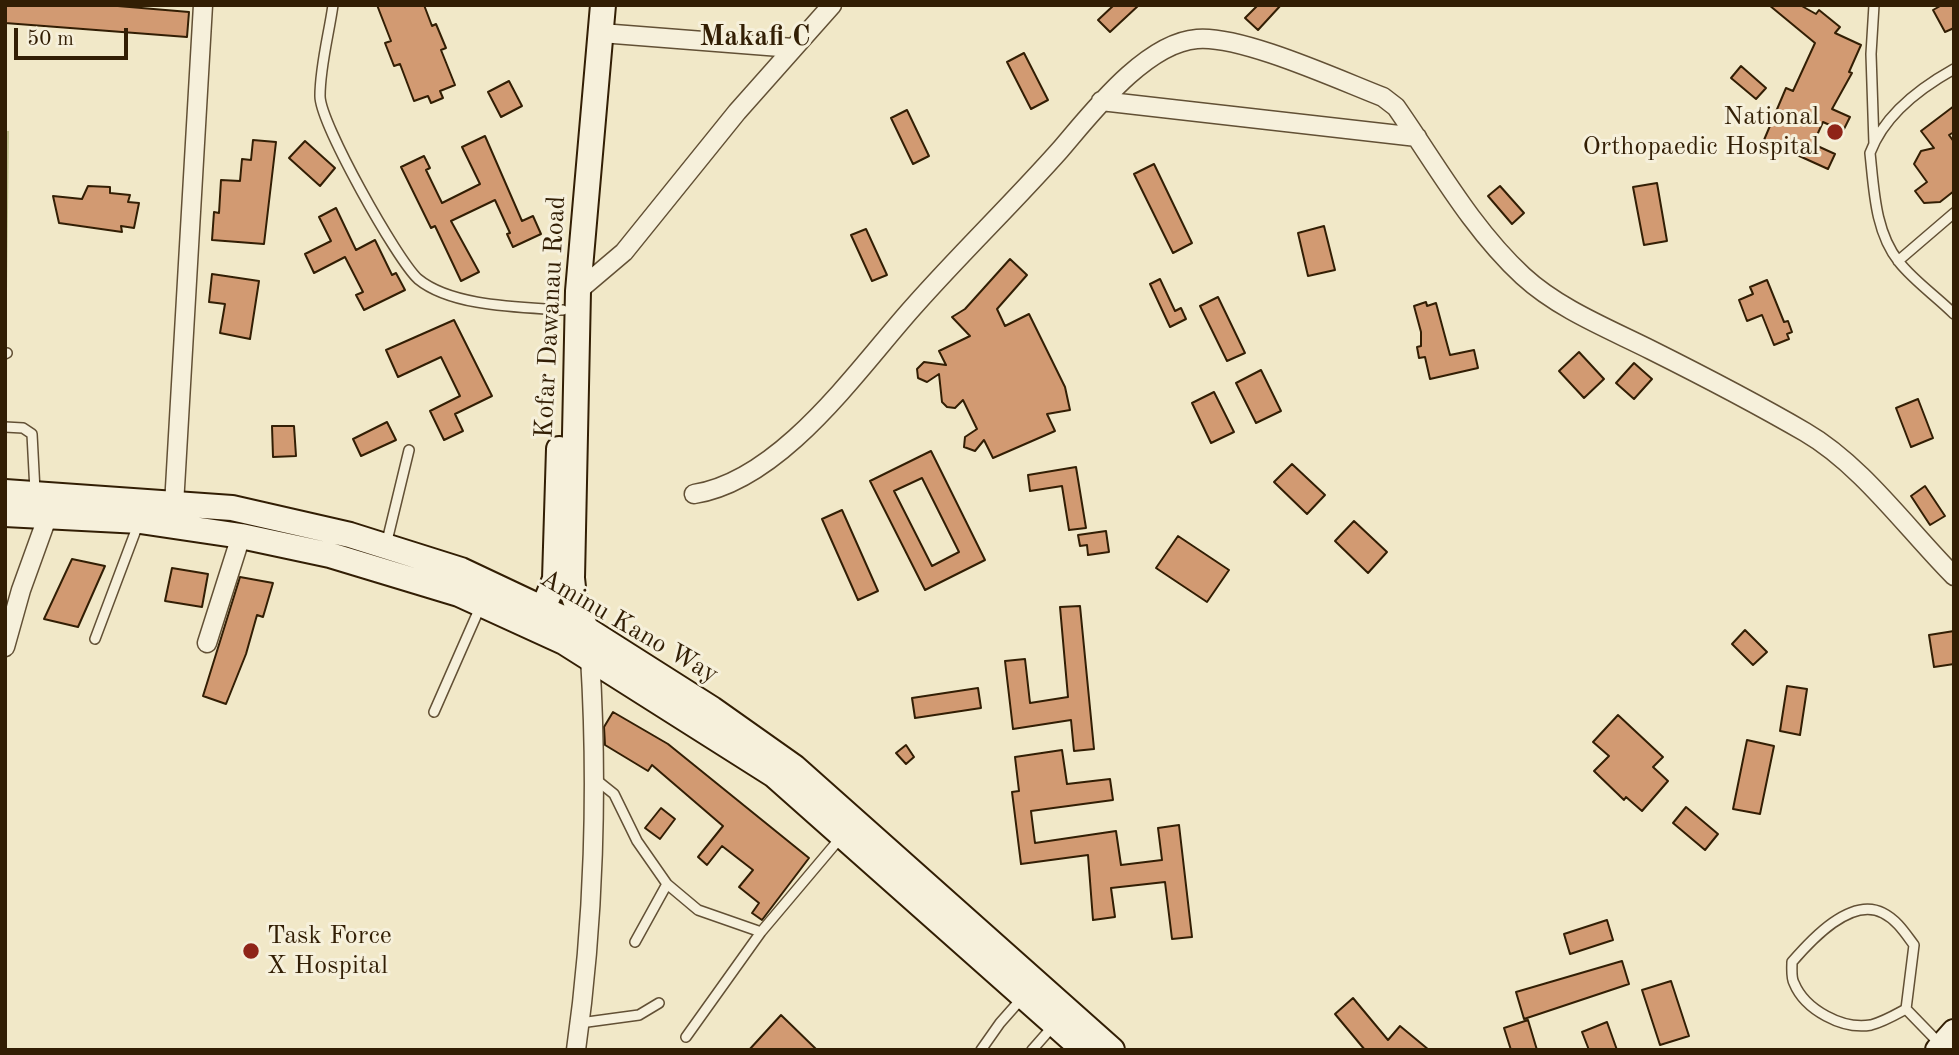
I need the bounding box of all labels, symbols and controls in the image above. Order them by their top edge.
scale bar [18,14,131,58]
district label: Makafi C [699,21,811,55]
text: 50 m [27,29,74,50]
place label: National Orthopaedic Hospital [1582,101,1819,162]
marker: National Orthopaedic Hospital [1825,122,1845,142]
street label: Kofar Dawanau Road [529,195,573,439]
street label: Aminu Kano Way [534,563,724,691]
place label: Task Force X Hospital [267,920,392,982]
marker: Task Force X Hospital [241,941,261,961]

